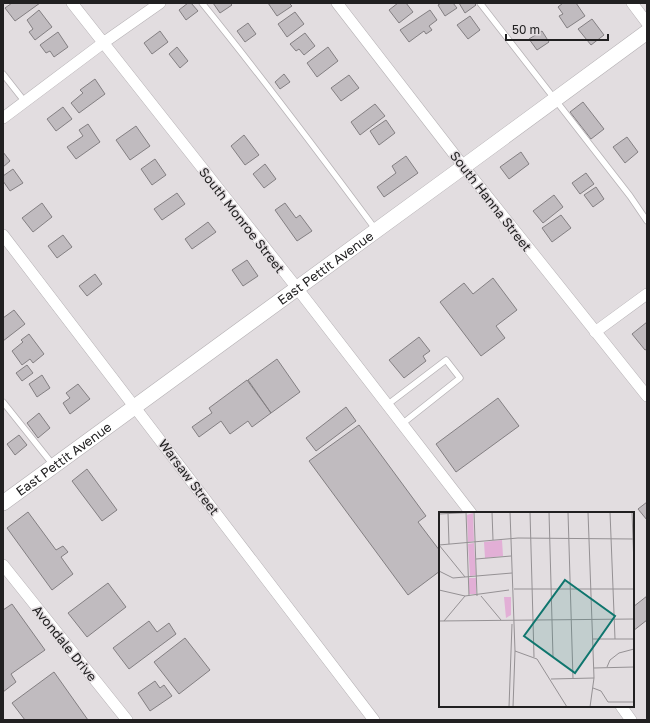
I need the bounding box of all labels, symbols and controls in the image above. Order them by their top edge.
scale bar [506,16,608,42]
text: 50 m [512,22,540,37]
street label: South Hanna Street [447,148,535,254]
street label: South Monroe Street [196,164,288,276]
street label: East Pettit Avenue [274,227,376,308]
street label: East Pettit Avenue [13,418,114,499]
street label: Warsaw Street [155,436,223,518]
inset map [439,512,634,707]
street label: Avondale Drive [29,602,101,684]

